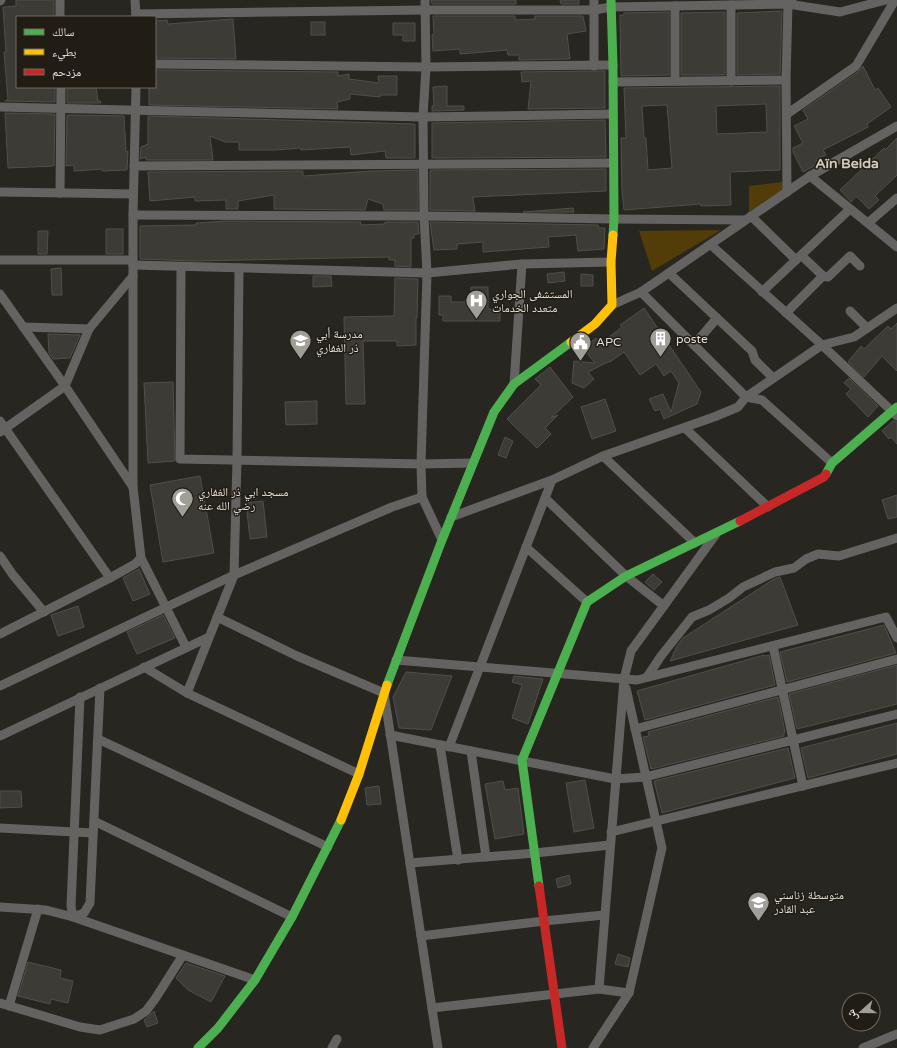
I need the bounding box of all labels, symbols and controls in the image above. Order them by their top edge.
legend [16,16,156,88]
text: سالك [52,25,74,39]
text: بطيء [52,45,76,62]
text: مزدحم [52,65,81,80]
district label: Aïn Beida [815,155,879,172]
place label: المستشفى الجواري متعدد الخدمات [492,287,573,315]
hospital icon: المستشفى الجواري متعدد الخدمات [464,288,490,321]
building icon: poste [647,326,673,359]
place label: مدرسة أبي ذر الغفاري [316,327,363,358]
school or university icon: مدرسة أبي ذر الغفاري [287,328,313,361]
public building icon: APC [567,329,593,362]
place label: poste [676,332,708,346]
place label: APC [596,335,621,349]
place label: مسجد ابي ذر الغفاري رضي الله عنه [198,485,289,516]
mosque icon: مسجد ابي ذر الغفاري رضي الله عنه [169,486,195,519]
place label: متوسطة زناسني عبد القادر [773,888,844,916]
school or university icon: متوسطة زناسني عبد القادر [745,889,771,922]
north arrow [841,992,881,1032]
text: ش [844,1007,861,1023]

